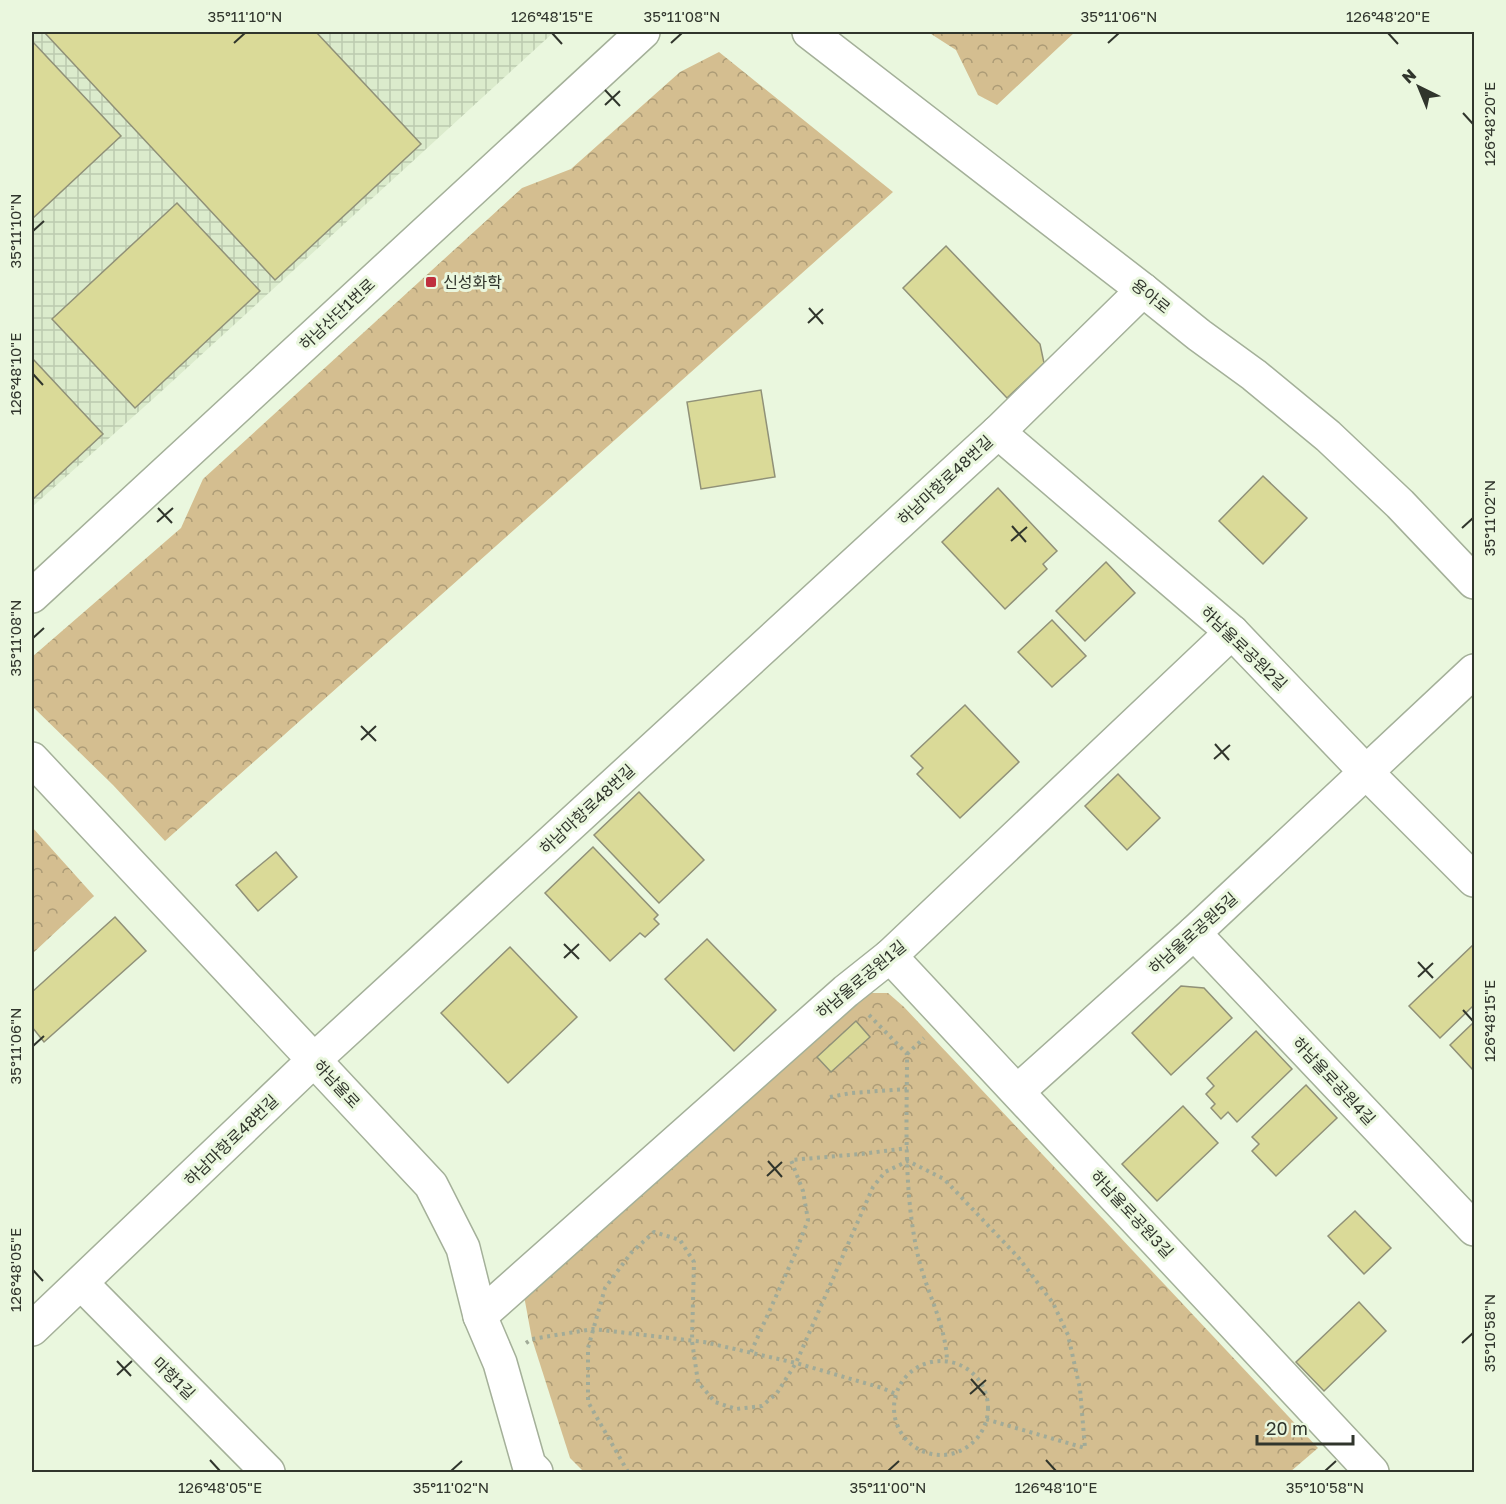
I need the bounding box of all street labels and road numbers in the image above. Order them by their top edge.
street label: 하남산단1번로 [295,274,379,354]
street label: 용아로 [1128,274,1175,318]
street label: 하남마항로48번길 [893,431,997,529]
street label: 하남울로공원2길 [1197,602,1291,694]
street label: 하남마항로48번길 [535,760,639,858]
street label: 하남울로공원5길 [1145,888,1241,978]
street label: 하남울로공원1길 [812,936,910,1022]
street label: 하남울로공원4길 [1288,1033,1380,1129]
street label: 하남울로 [310,1056,365,1113]
street label: 하남마항로48번길 [180,1090,282,1190]
street label: 하남울로공원3길 [1086,1166,1178,1262]
street label: 마항1길 [149,1353,199,1403]

